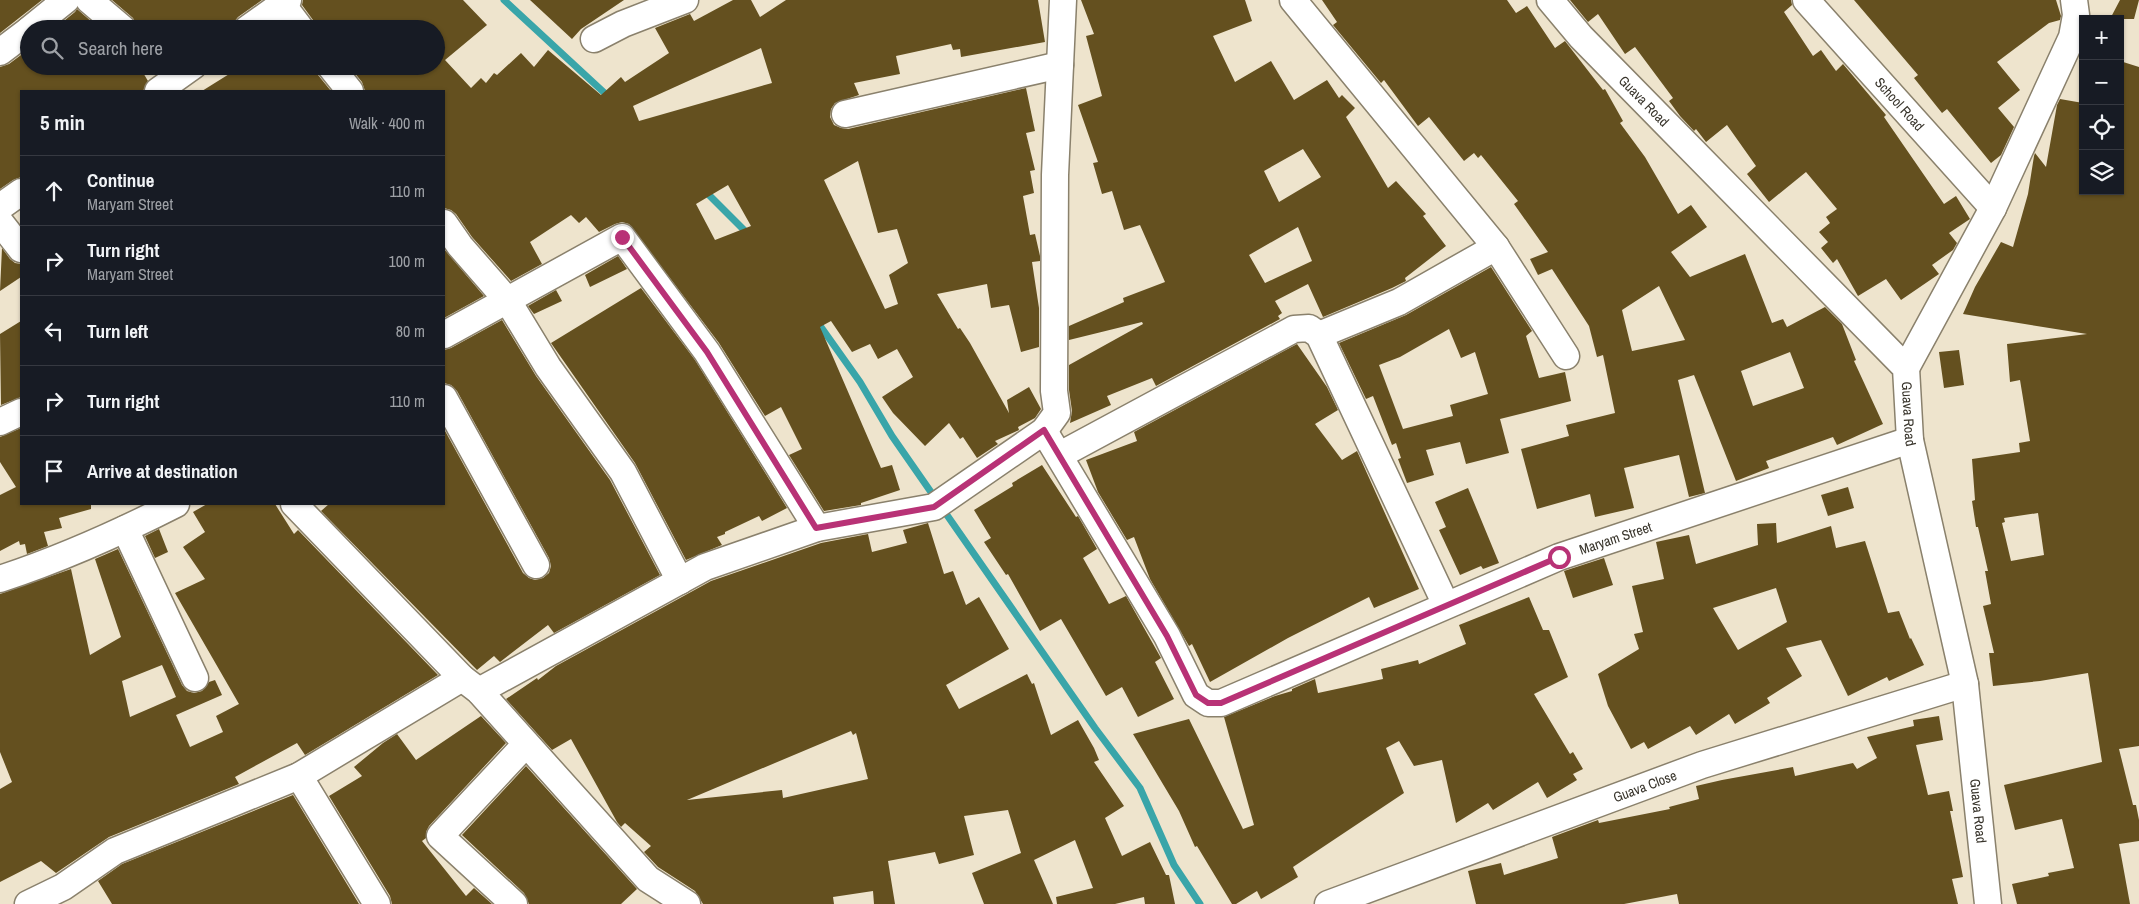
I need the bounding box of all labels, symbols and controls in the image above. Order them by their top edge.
map controls [2079,15,2124,195]
button: + [2079,15,2124,60]
search box [20,20,445,75]
icon: search [38,34,66,62]
text: Search here [78,35,163,61]
button: − [2079,60,2124,105]
street label: Guava Road [1615,72,1673,130]
street label: School Road [1871,74,1928,135]
button: locate [2079,105,2124,150]
text: 5 min [40,108,85,137]
text: Walk · 400 m [349,112,425,134]
button: layers [2079,150,2124,195]
text: Continue [87,167,155,193]
icon: ahead [40,177,68,205]
text: 110 m [389,180,425,202]
text: Maryam Street [87,193,173,215]
route end [611,226,634,249]
text: Turn right [87,237,159,263]
icon: right [40,247,68,275]
text: 100 m [389,250,425,272]
text: Maryam Street [87,263,173,285]
icon: left [40,317,68,345]
text: Turn left [87,318,148,344]
text: 80 m [396,320,425,342]
street label: Guava Road [1898,381,1920,448]
icon: right [40,387,68,415]
text: Turn right [87,388,159,414]
text: 110 m [389,390,425,412]
icon: arrive [40,457,68,485]
text: Arrive at destination [87,458,238,484]
street label: Maryam Street [1577,518,1654,559]
route start [1548,546,1571,569]
street label: Guava Close [1611,766,1679,806]
street label: Guava Road [1966,778,1991,844]

